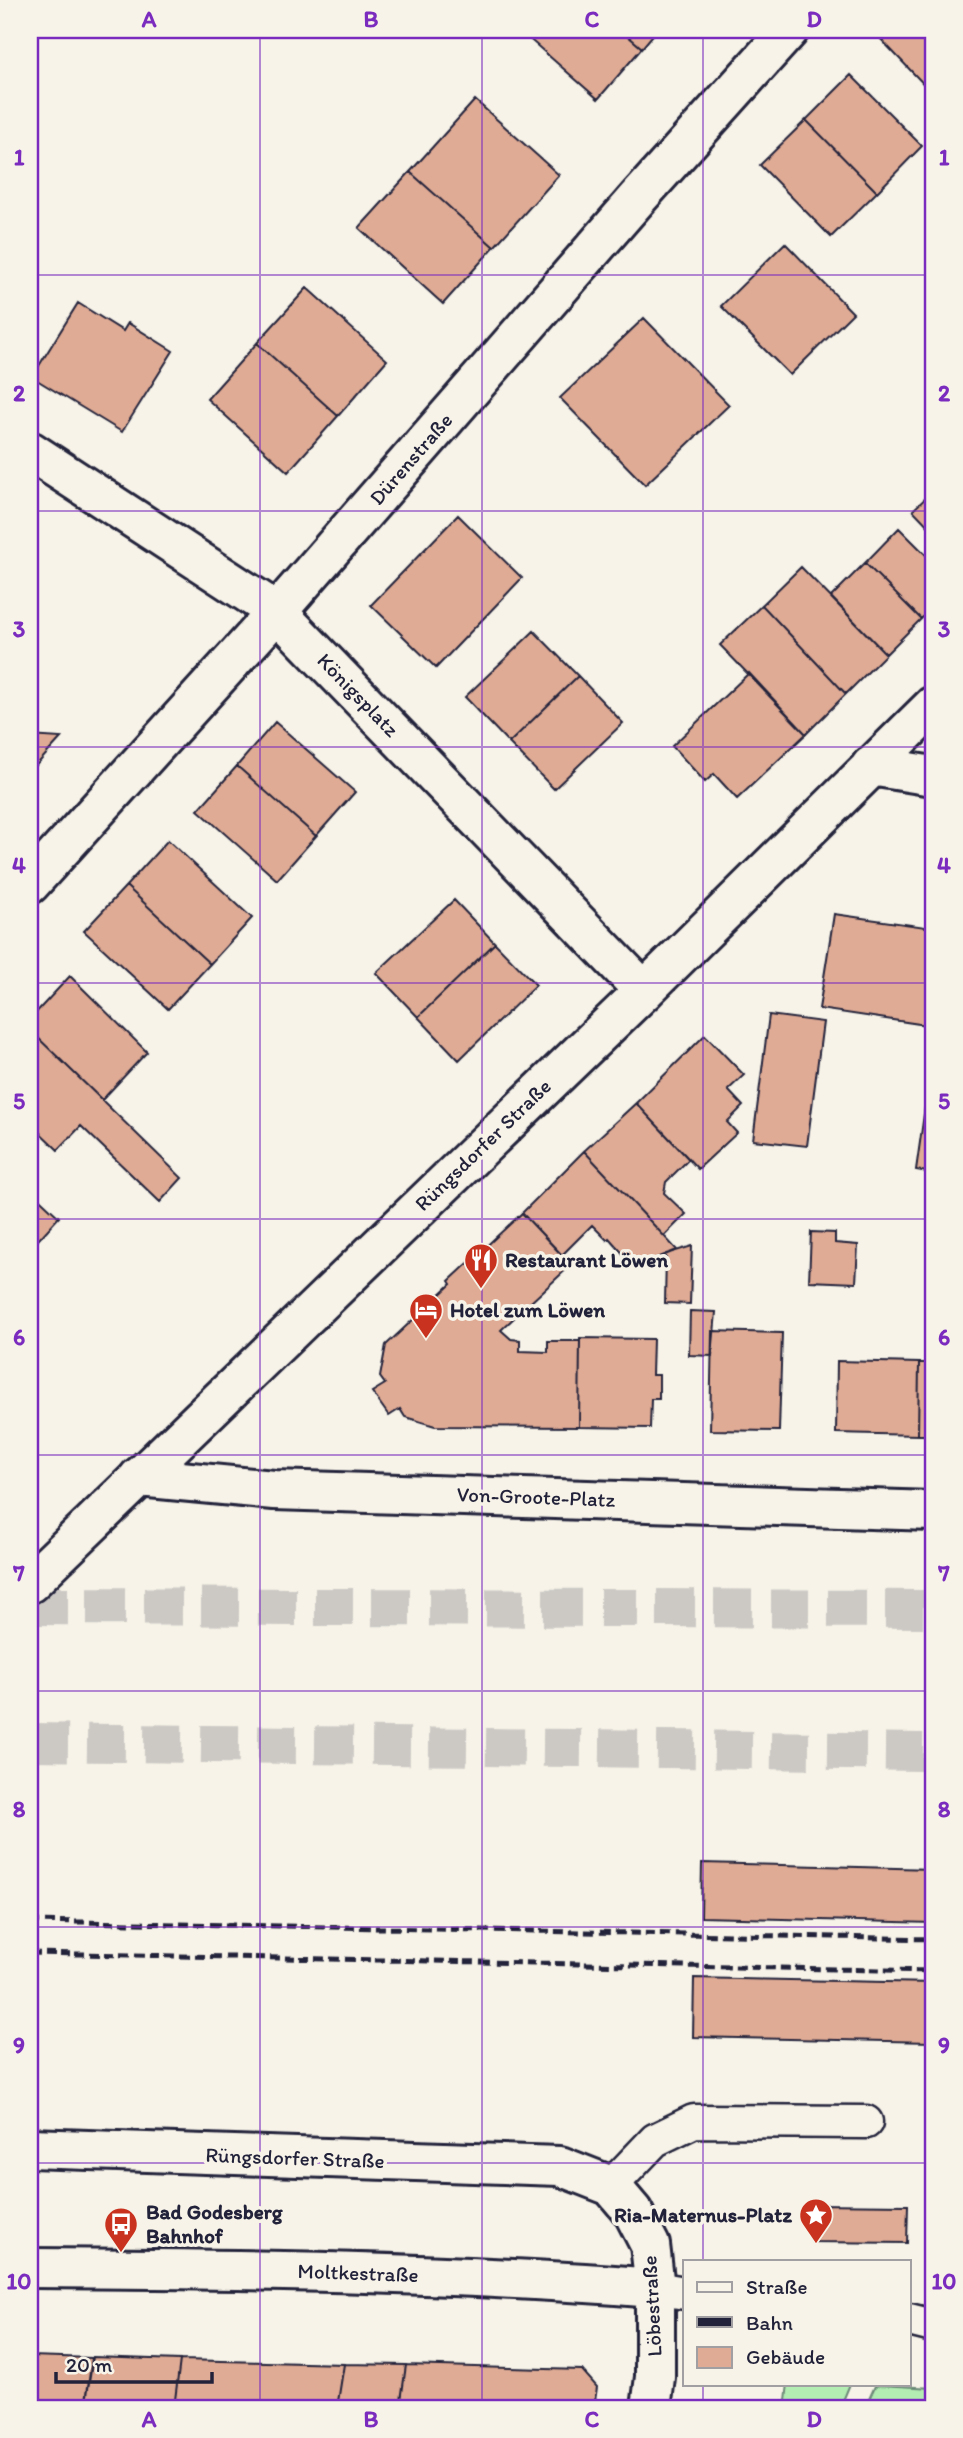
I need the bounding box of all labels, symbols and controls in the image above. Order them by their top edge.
text: A [141,5,157,33]
text: B [364,5,379,33]
text: C [585,5,600,33]
text: D [806,5,822,33]
text: 1 [14,143,25,171]
text: 1 [939,143,950,171]
text: 2 [13,379,26,407]
text: 2 [938,379,951,407]
street label: Dürenstraße [364,408,457,510]
text: 3 [13,615,26,643]
text: 3 [938,615,951,643]
street label: Königsplatz [312,648,405,742]
text: 4 [12,851,26,879]
text: 4 [937,851,951,879]
street label: Rüngsdorfer Straße [409,1073,556,1216]
text: 5 [13,1087,25,1115]
text: 5 [938,1087,950,1115]
restaurant icon: Restaurant Löwen [462,1241,500,1290]
place label: Restaurant Löwen [505,1247,668,1272]
hotel icon: Hotel zum Löwen [407,1291,445,1340]
place label: Hotel zum Löwen [450,1297,605,1322]
text: 6 [13,1323,25,1351]
text: 6 [938,1323,950,1351]
street label: Von-Groote-Platz [456,1481,616,1512]
text: 7 [12,1559,25,1587]
text: 7 [937,1559,950,1587]
text: 8 [13,1795,26,1823]
text: 8 [938,1795,951,1823]
text: 9 [13,2031,25,2059]
text: 9 [938,2031,950,2059]
street label: Rüngsdorfer Straße [205,2142,385,2173]
place icon: Ria-Maternus-Platz [797,2196,835,2245]
place label: Bad Godesberg Bahnhof [146,2199,284,2248]
place label: Ria-Maternus-Platz [614,2202,792,2227]
bus stop icon: Bad Godesberg Bahnhof [102,2205,140,2254]
street label: Löbestraße [636,2255,667,2357]
street label: Moltkestraße [297,2258,419,2287]
legend [683,2260,911,2386]
text: 10 [7,2267,31,2295]
text: 10 [932,2267,956,2295]
text: Straße [746,2274,807,2299]
text: Bahn [746,2310,793,2335]
scale bar [56,2340,212,2384]
text: Gebäude [746,2344,825,2369]
text: 20 m [66,2352,113,2377]
text: A [141,2405,157,2433]
text: B [364,2405,379,2433]
text: C [585,2405,600,2433]
text: D [806,2405,822,2433]

